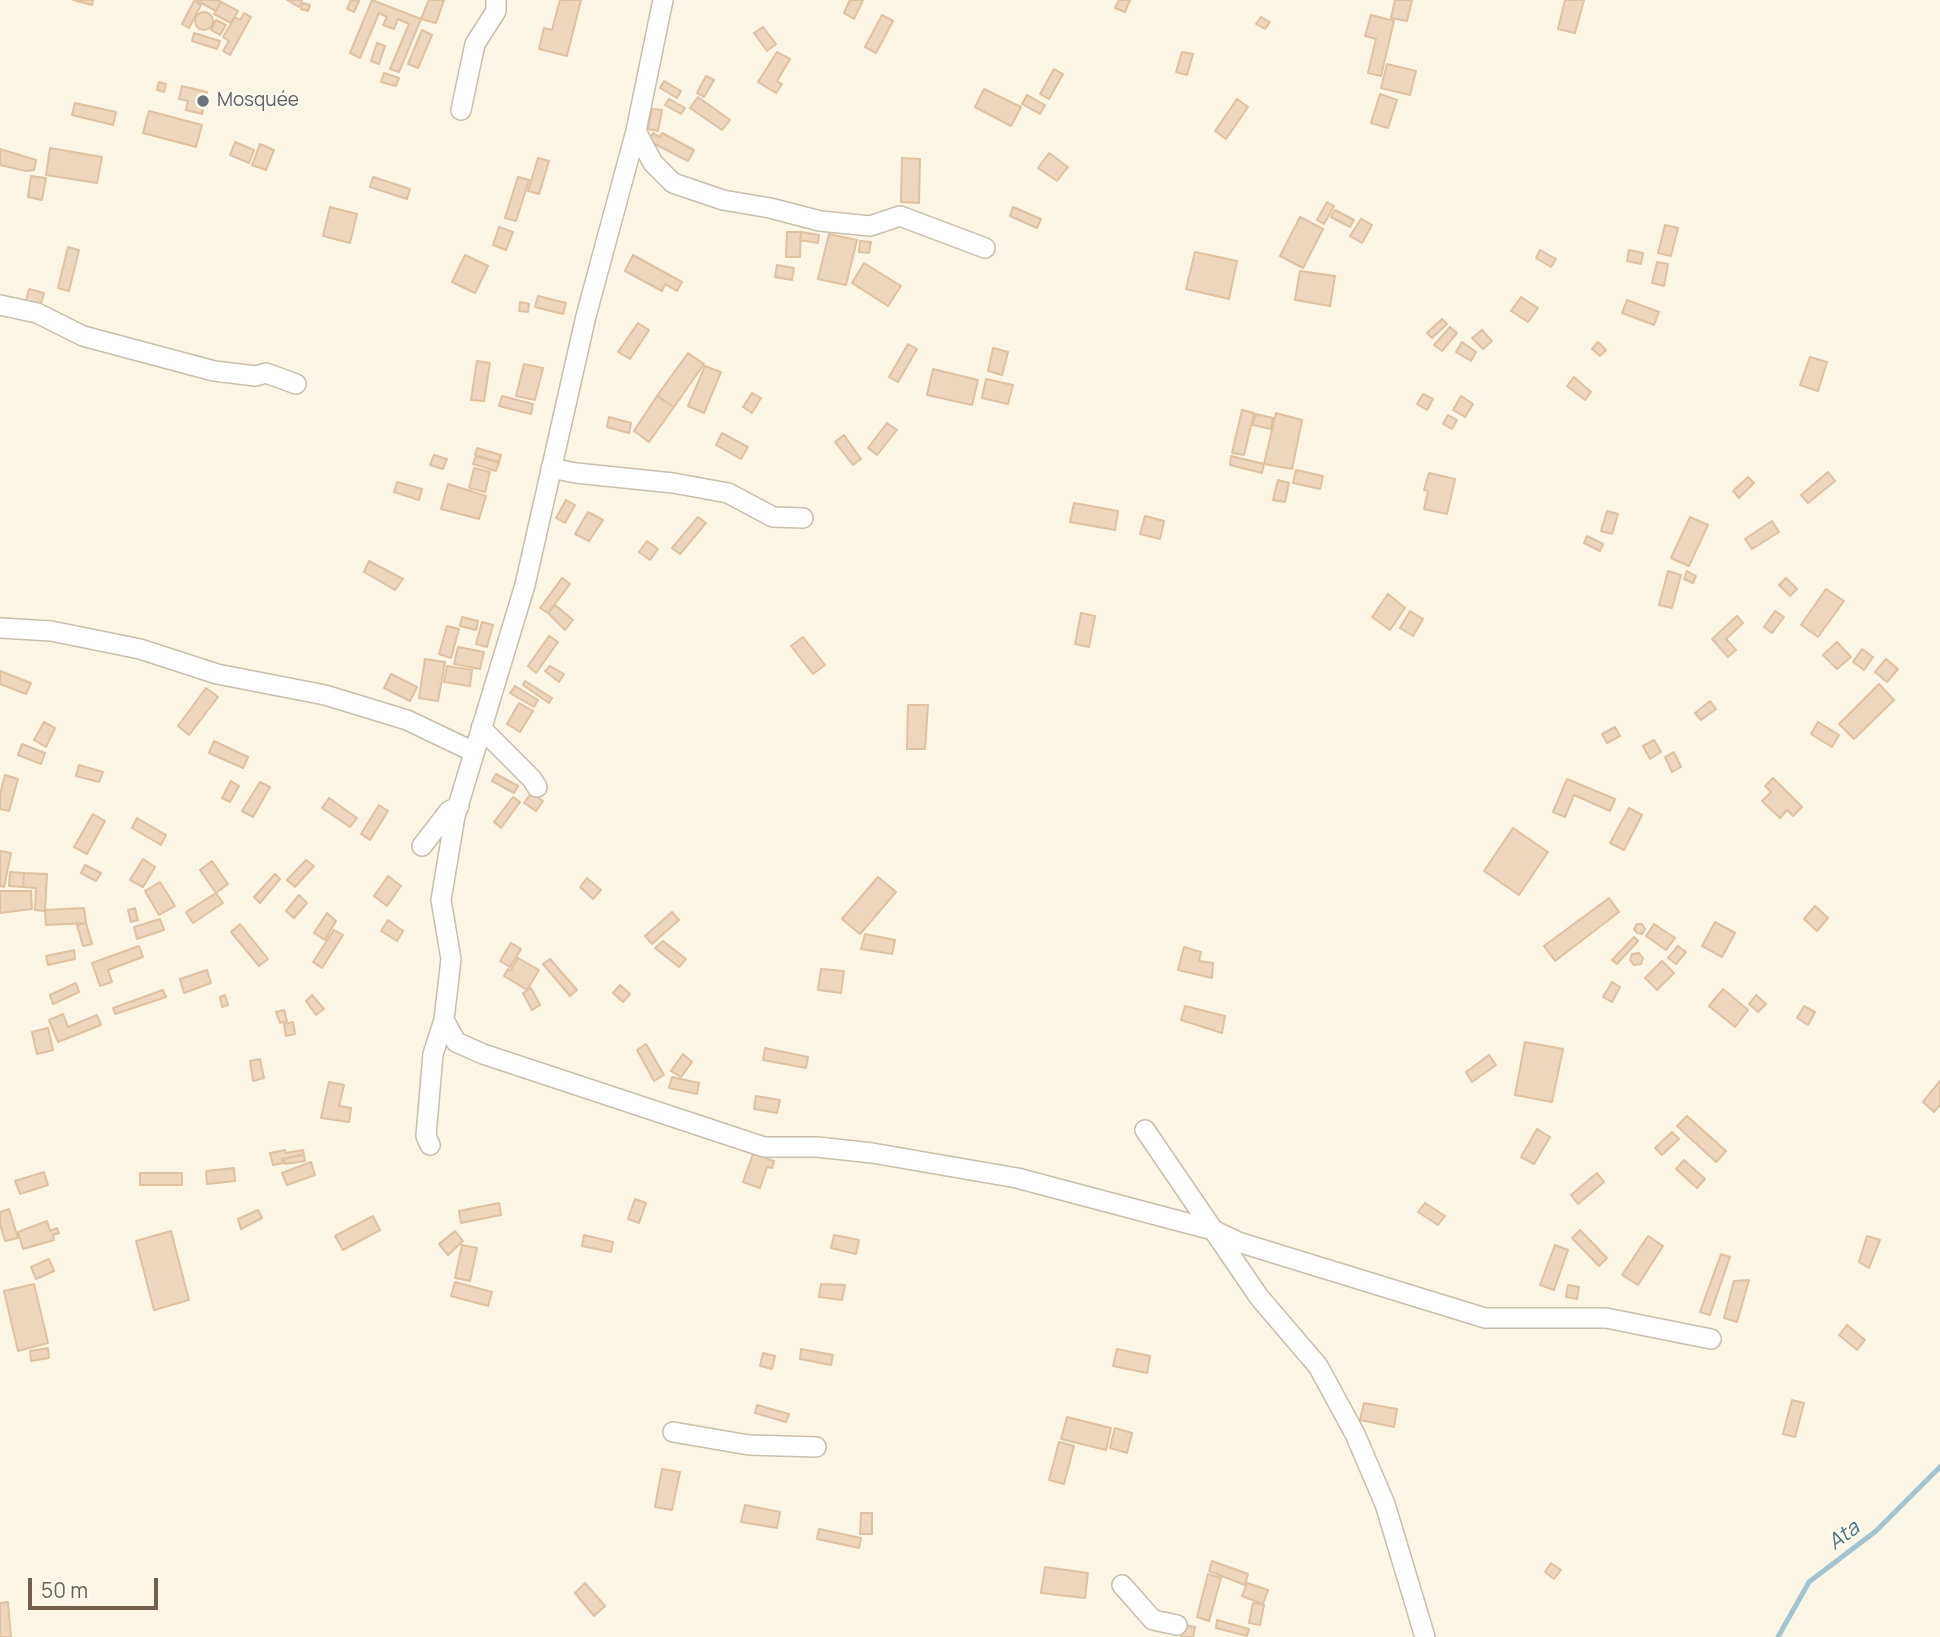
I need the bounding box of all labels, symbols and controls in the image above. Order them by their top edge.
place label: Mosquée [217,90,299,112]
marker: Mosquée [195,93,211,109]
water label: Ata [1823,1516,1865,1556]
scale bar [32,1564,161,1608]
text: 50 m [41,1576,88,1604]

